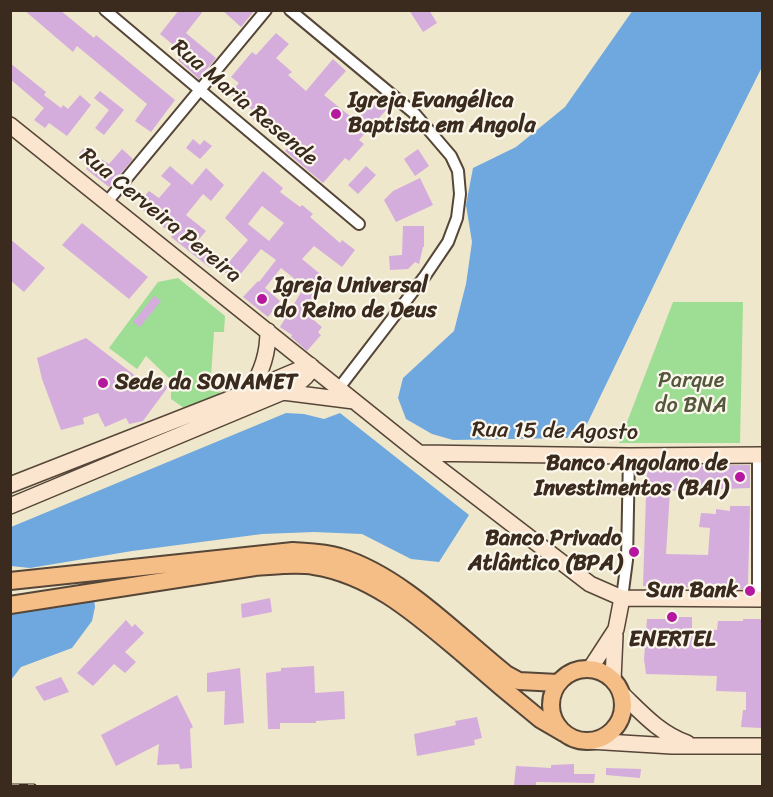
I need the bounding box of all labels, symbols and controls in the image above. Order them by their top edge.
street label: Rua Maria Resende [165,34,323,172]
place label: Igreja Evangélica Baptista em Angola [348,88,535,140]
marker: Igreja Evangélica Baptista em Angola [329,107,343,121]
street label: Rua Cerveira Pereira [74,143,246,289]
place label: Igreja Universal do Reino de Deus [274,273,437,324]
marker: Igreja Universal do Reino de Deus [255,292,269,306]
park label: Parque do BNA [655,368,727,420]
place label: Sede da SONAMET [115,370,297,396]
marker: Sede da SONAMET [96,376,110,390]
street label: Rua 15 de Agosto [472,417,638,447]
place label: Banco Angolano de Investimentos (BAI) [534,451,728,502]
marker: Banco Angolano de Investimentos (BAI) [733,470,747,484]
place label: Banco Privado Atlântico (BPA) [468,526,622,578]
marker: Banco Privado Atlântico (BPA) [627,545,641,559]
place label: Sun Bank [646,578,738,604]
marker: Sun Bank [743,584,757,598]
marker: ENERTEL [665,610,679,624]
place label: ENERTEL [629,627,715,653]

